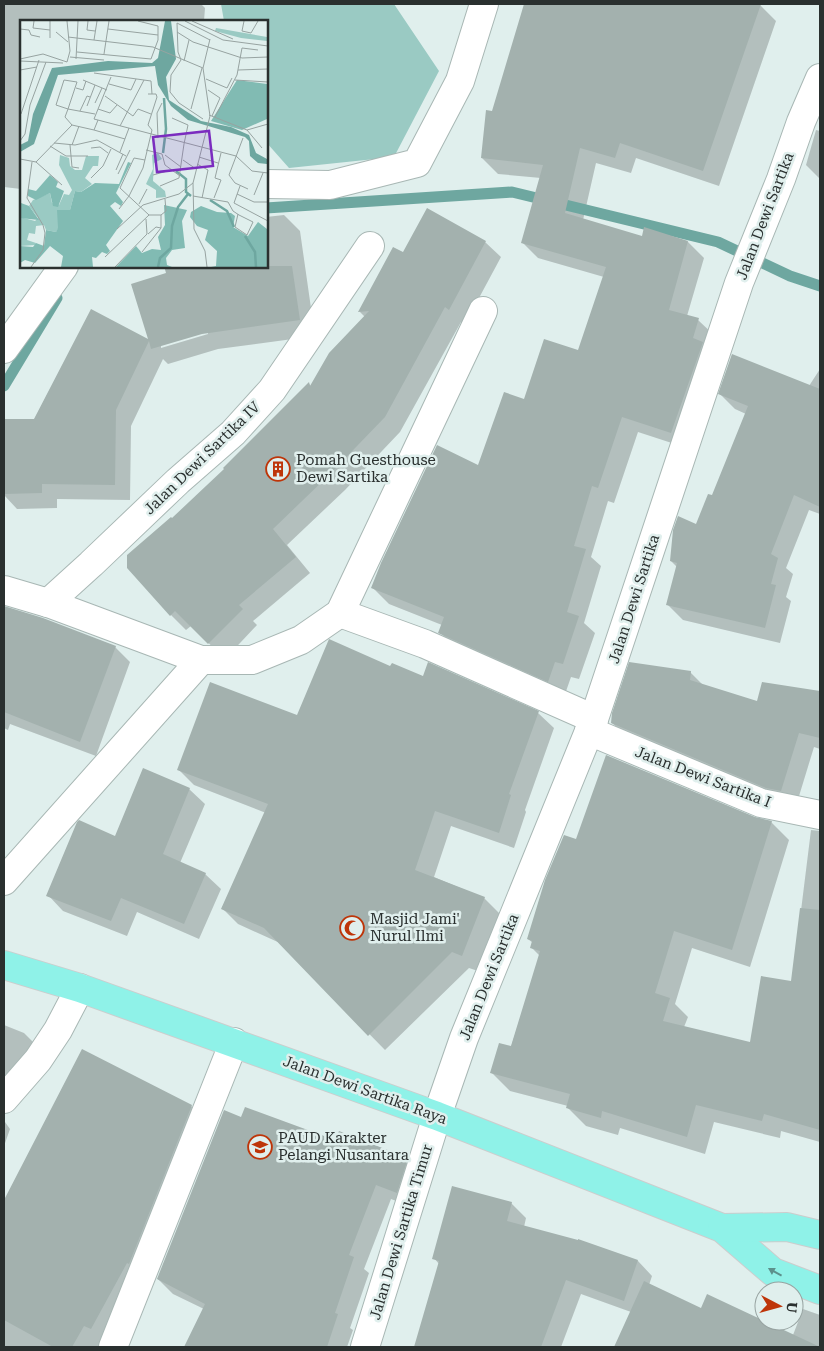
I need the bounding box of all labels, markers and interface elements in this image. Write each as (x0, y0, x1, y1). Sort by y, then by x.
inset map (20, 20, 268, 268)
street label: Jalan Dewi Sartika (732, 150, 798, 282)
street label: Jalan Dewi Sartika IV (140, 397, 264, 518)
place label: Pomah Guesthouse Dewi Sartika (296, 451, 436, 486)
building icon: Pomah Guesthouse Dewi Sartika (265, 456, 291, 482)
street label: Jalan Dewi Sartika (605, 532, 663, 666)
street label: Jalan Dewi Sartika I (633, 743, 773, 811)
place label: Masjid Jami' Nurul Ilmi (370, 910, 460, 945)
street label: Jalan Dewi Sartika (455, 911, 523, 1043)
mosque icon: Masjid Jami' Nurul Ilmi (339, 915, 365, 941)
street label: Jalan Dewi Sartika Raya (281, 1052, 449, 1128)
place label: PAUD Karakter Pelangi Nusantara (278, 1129, 409, 1164)
school or university icon: PAUD Karakter Pelangi Nusantara (247, 1134, 273, 1160)
street label: Jalan Dewi Sartika Timur (366, 1142, 436, 1322)
one-way arrow (768, 1268, 783, 1276)
north arrow (754, 1281, 804, 1331)
text: U (783, 1301, 800, 1314)

